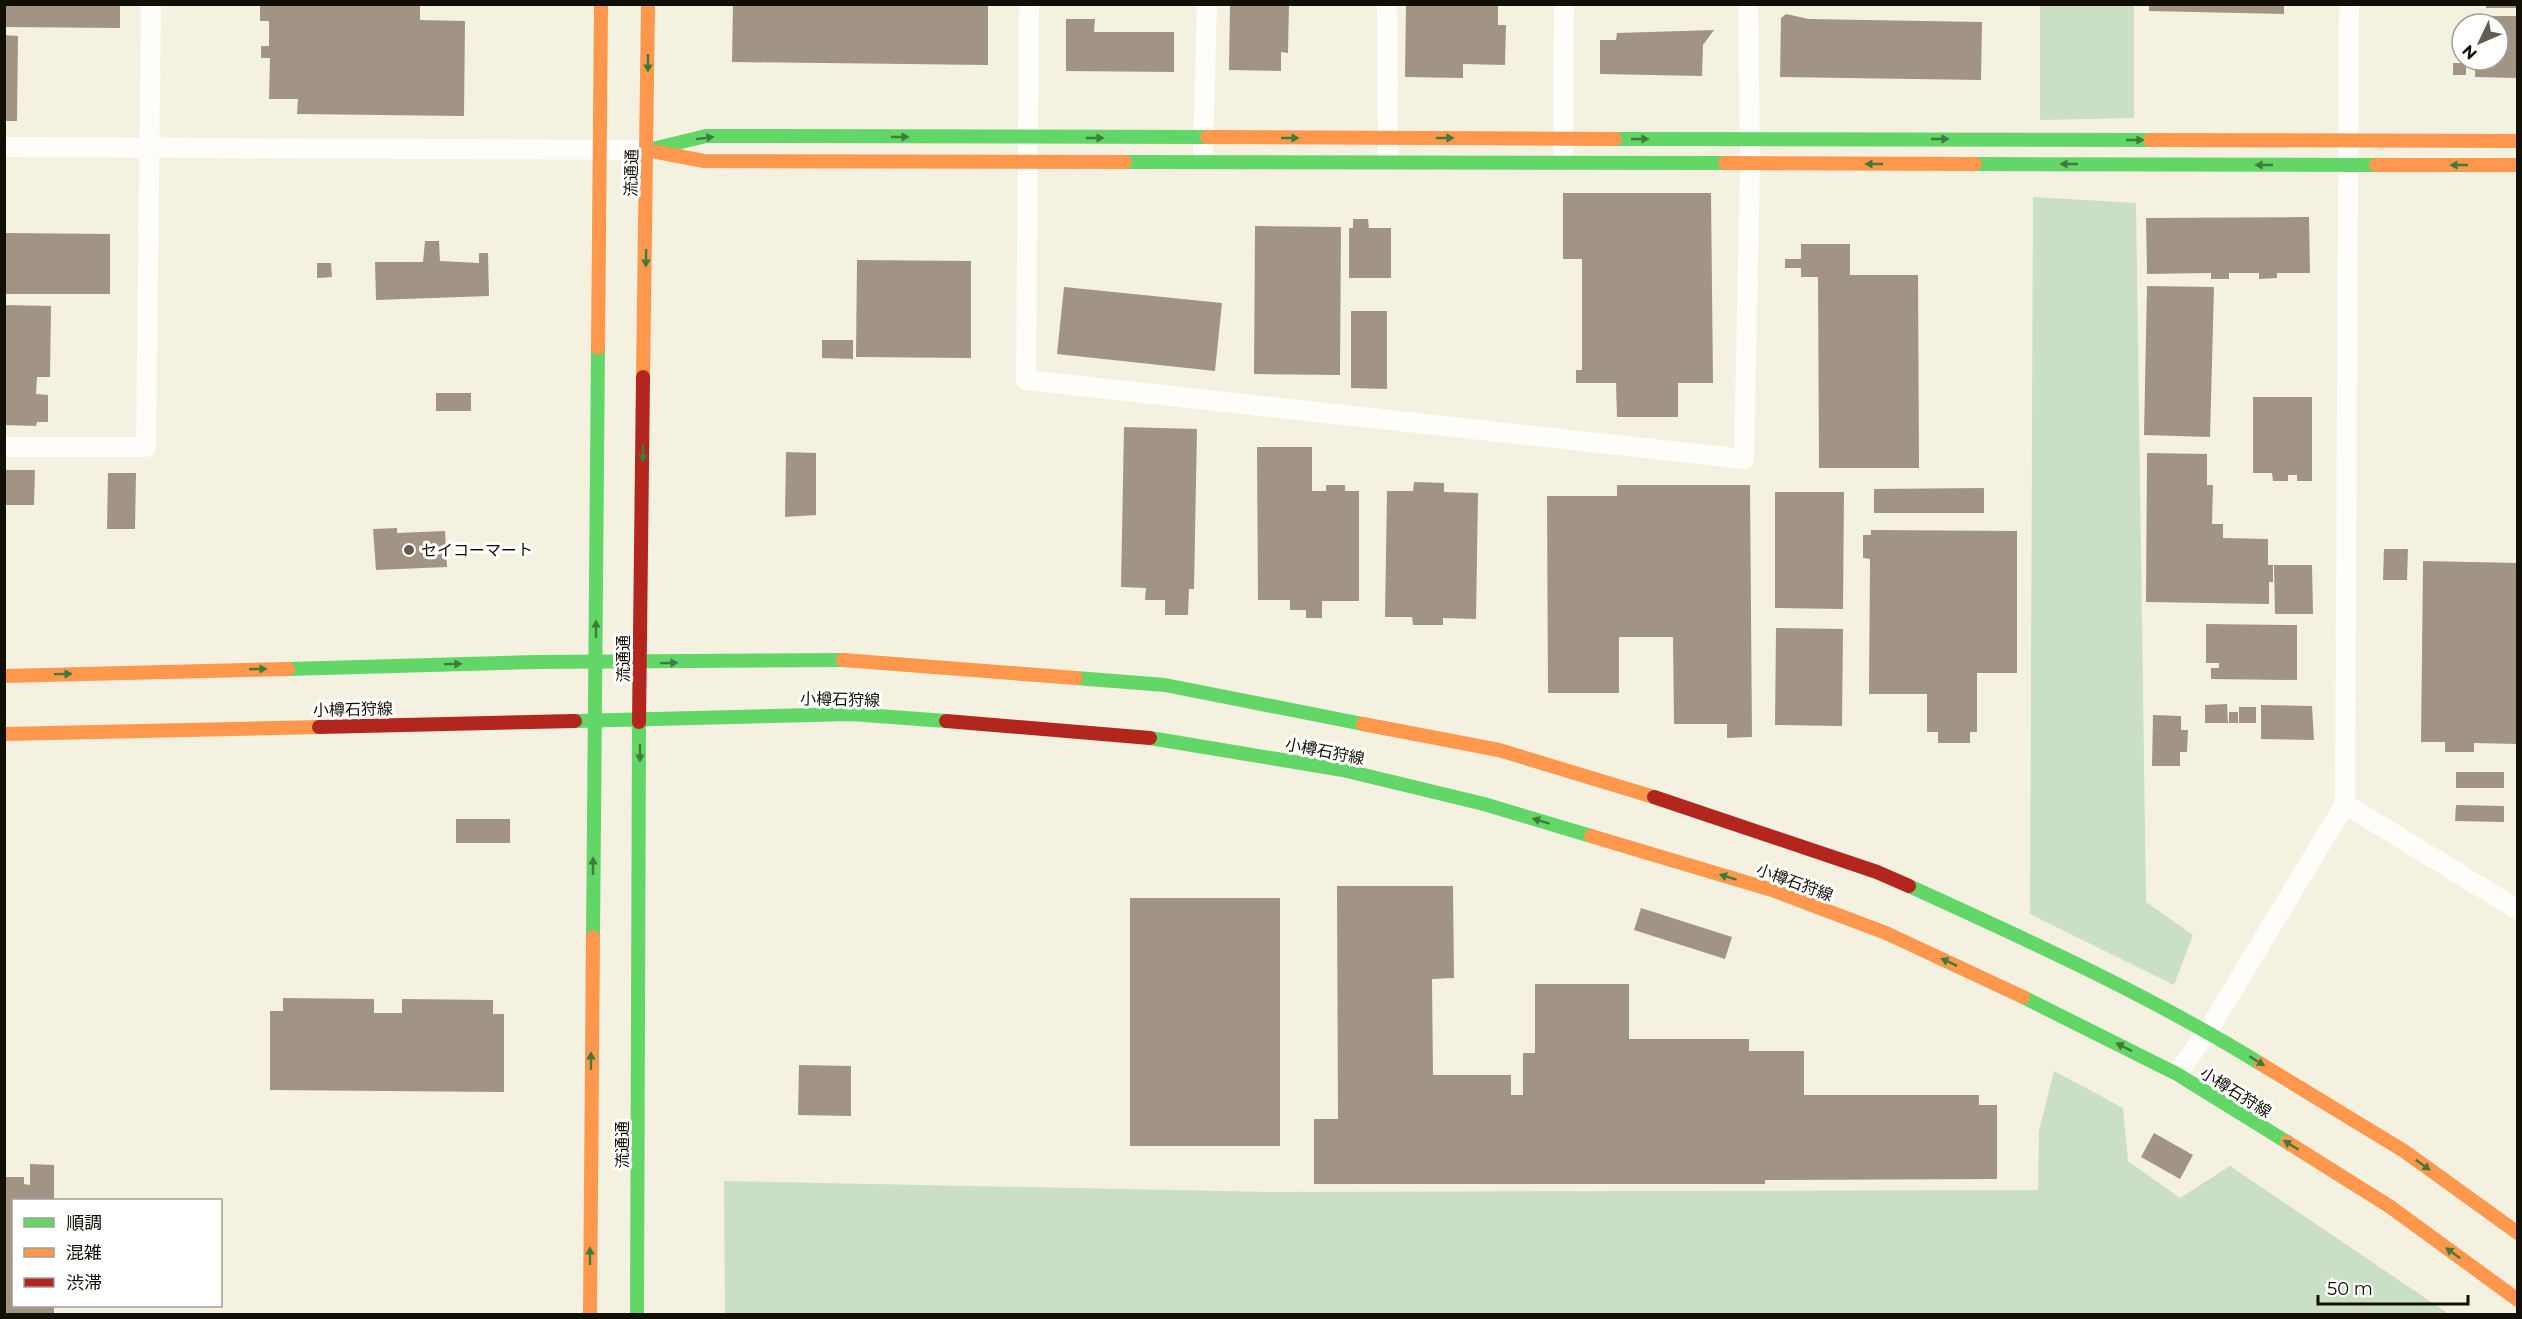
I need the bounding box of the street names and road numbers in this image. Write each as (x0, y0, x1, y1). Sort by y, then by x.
street label: 流通通 (622, 149, 641, 197)
street label: 流通通 (614, 635, 633, 683)
street label: 小樽石狩線 (800, 689, 880, 710)
street label: 小樽石狩線 (313, 699, 393, 720)
street label: 小樽石狩線 (1284, 735, 1366, 768)
street label: 小樽石狩線 (1754, 860, 1836, 905)
street label: 小樽石狩線 (2197, 1063, 2275, 1122)
street label: 流通通 (613, 1121, 632, 1169)

